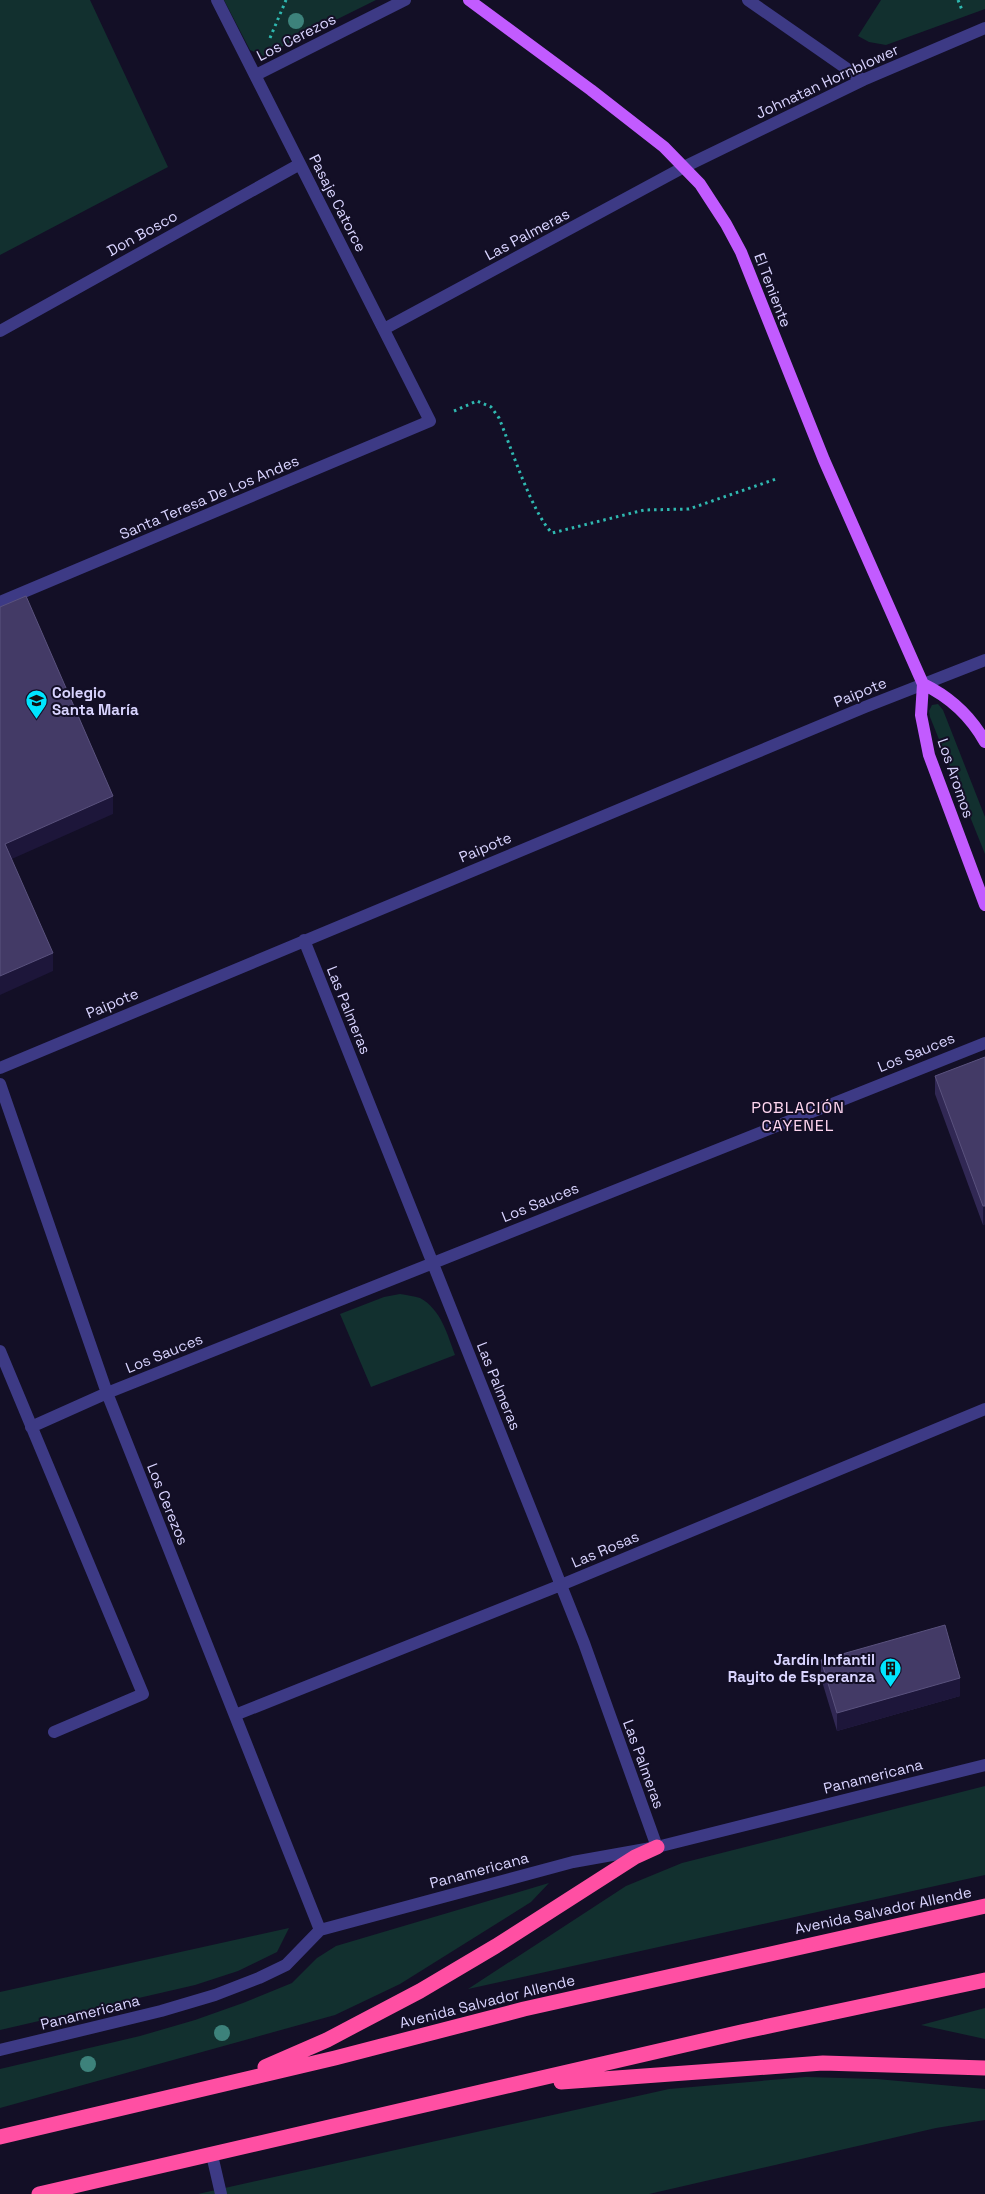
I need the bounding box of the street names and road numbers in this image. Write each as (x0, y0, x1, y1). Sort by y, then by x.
street label: Los Cerezos (253, 9, 339, 65)
street label: Johnatan Hornblower (752, 39, 902, 123)
street label: Pasaje Catorce (305, 151, 371, 255)
street label: Las Palmeras (481, 204, 573, 264)
street label: Don Bosco (103, 206, 181, 260)
street label: El Teniente (750, 250, 796, 330)
street label: Santa Teresa De Los Andes (116, 450, 302, 544)
street label: Paipote (831, 673, 889, 711)
street label: Los Aromos (933, 736, 979, 820)
street label: Paipote (456, 827, 514, 867)
street label: Las Palmeras (323, 963, 375, 1057)
street label: Paipote (83, 983, 141, 1023)
street label: Los Sauces (875, 1028, 958, 1076)
street label: Los Sauces (499, 1178, 582, 1226)
street label: Los Sauces (123, 1329, 206, 1377)
street label: Las Palmeras (473, 1339, 525, 1433)
street label: Los Cerezos (143, 1460, 193, 1548)
street label: Las Rosas (568, 1526, 642, 1572)
street label: Las Palmeras (619, 1717, 669, 1811)
street label: Panamericana (821, 1754, 925, 1798)
street label: Panamericana (427, 1848, 531, 1892)
street label: Avenida Salvador Allende (793, 1882, 973, 1938)
street label: Avenida Salvador Allende (397, 1970, 577, 2032)
street label: Panamericana (38, 1990, 142, 2034)

